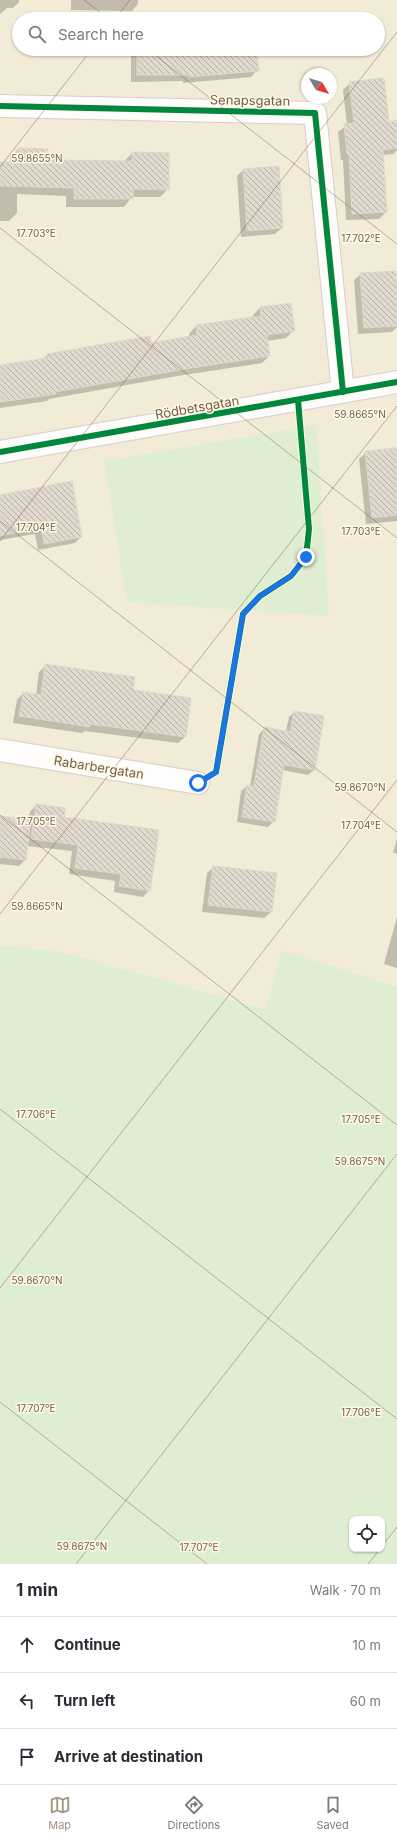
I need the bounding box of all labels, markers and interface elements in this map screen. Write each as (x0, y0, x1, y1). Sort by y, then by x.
search box (12, 12, 385, 56)
icon: search (26, 23, 48, 45)
text: Search here (58, 25, 144, 44)
north arrow (301, 68, 337, 104)
street label: Senapsgatan (210, 91, 290, 109)
text: 59.8655°N (11, 152, 63, 164)
text: 17.703°E (16, 227, 56, 239)
text: 17.702°E (341, 232, 381, 244)
street label: Rödbetsgatan (154, 392, 240, 422)
text: 59.8665°N (334, 408, 386, 420)
text: 17.704°E (16, 521, 56, 533)
text: 17.703°E (341, 525, 381, 537)
route end (297, 548, 315, 566)
street label: Rabarbergatan (53, 752, 145, 782)
route start (189, 774, 207, 792)
text: 59.8670°N (335, 781, 385, 793)
text: 17.705°E (16, 815, 56, 827)
text: 17.704°E (341, 819, 381, 831)
text: 59.8665°N (11, 900, 63, 912)
text: 17.706°E (16, 1108, 56, 1120)
text: 17.705°E (341, 1113, 381, 1125)
text: 59.8675°N (335, 1155, 385, 1167)
text: 59.8670°N (12, 1274, 62, 1286)
text: 17.707°E (16, 1402, 56, 1414)
text: 17.706°E (341, 1406, 381, 1418)
map controls (349, 1516, 385, 1552)
button: locate (349, 1516, 385, 1552)
text: 59.8675°N (57, 1540, 107, 1552)
text: 17.707°E (179, 1541, 219, 1553)
text: 1 min (16, 1580, 58, 1600)
text: Walk · 70 m (310, 1582, 381, 1598)
icon: ahead (16, 1634, 38, 1656)
text: Continue (54, 1635, 121, 1654)
text: 10 m (352, 1637, 381, 1653)
icon: left (16, 1690, 38, 1712)
text: Turn left (54, 1691, 115, 1710)
text: 60 m (350, 1693, 381, 1709)
icon: arrive (16, 1746, 38, 1768)
text: Arrive at destination (54, 1747, 203, 1766)
tab: Map (48, 1794, 71, 1832)
tab: Directions (168, 1794, 220, 1832)
tab: Saved (317, 1794, 349, 1832)

